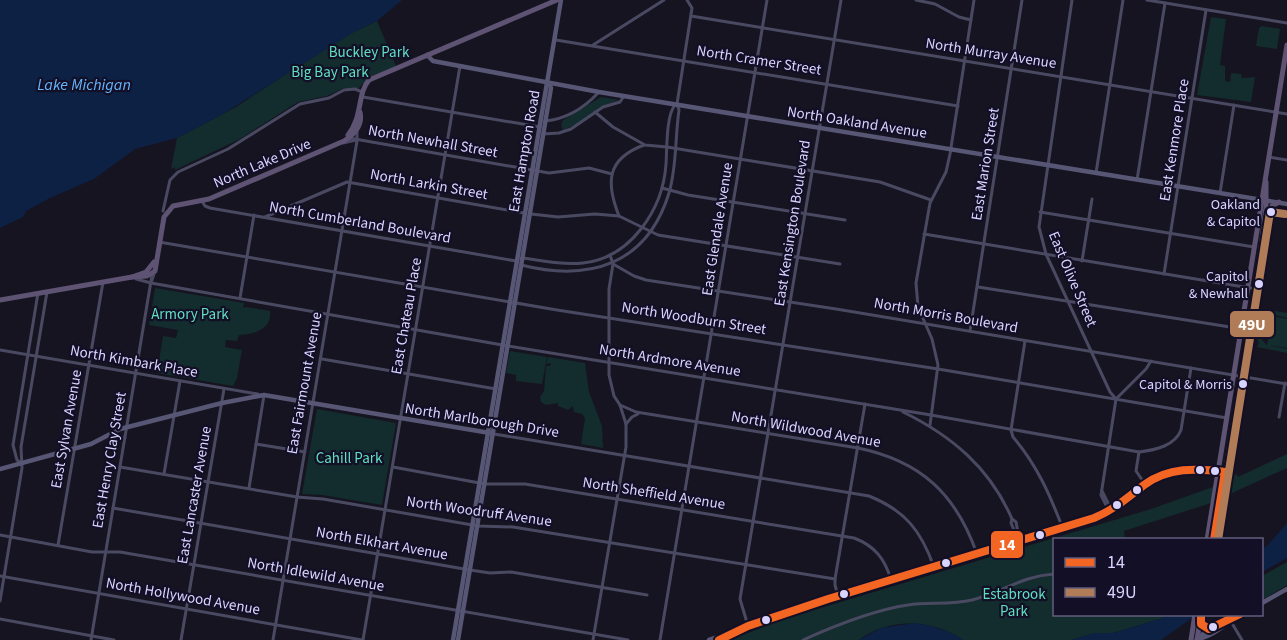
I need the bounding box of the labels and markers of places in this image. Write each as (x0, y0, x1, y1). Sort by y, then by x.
place label: Oakland & Capitol (1207, 195, 1260, 232)
marker: Oakland & Capitol (1265, 206, 1277, 218)
place label: Capitol & Newhall (1189, 267, 1248, 304)
marker: Capitol & Newhall (1253, 278, 1265, 290)
place label: Capitol & Morris (1139, 375, 1232, 395)
marker: Capitol & Morris (1237, 378, 1249, 390)
unlabelled marker (1194, 464, 1206, 476)
unlabelled marker (1209, 465, 1221, 477)
unlabelled marker (1131, 484, 1143, 496)
unlabelled marker (1111, 499, 1123, 511)
unlabelled marker (1034, 529, 1046, 541)
unlabelled marker (940, 557, 952, 569)
unlabelled marker (838, 588, 850, 600)
unlabelled marker (760, 614, 772, 626)
unlabelled marker (1207, 621, 1219, 633)

